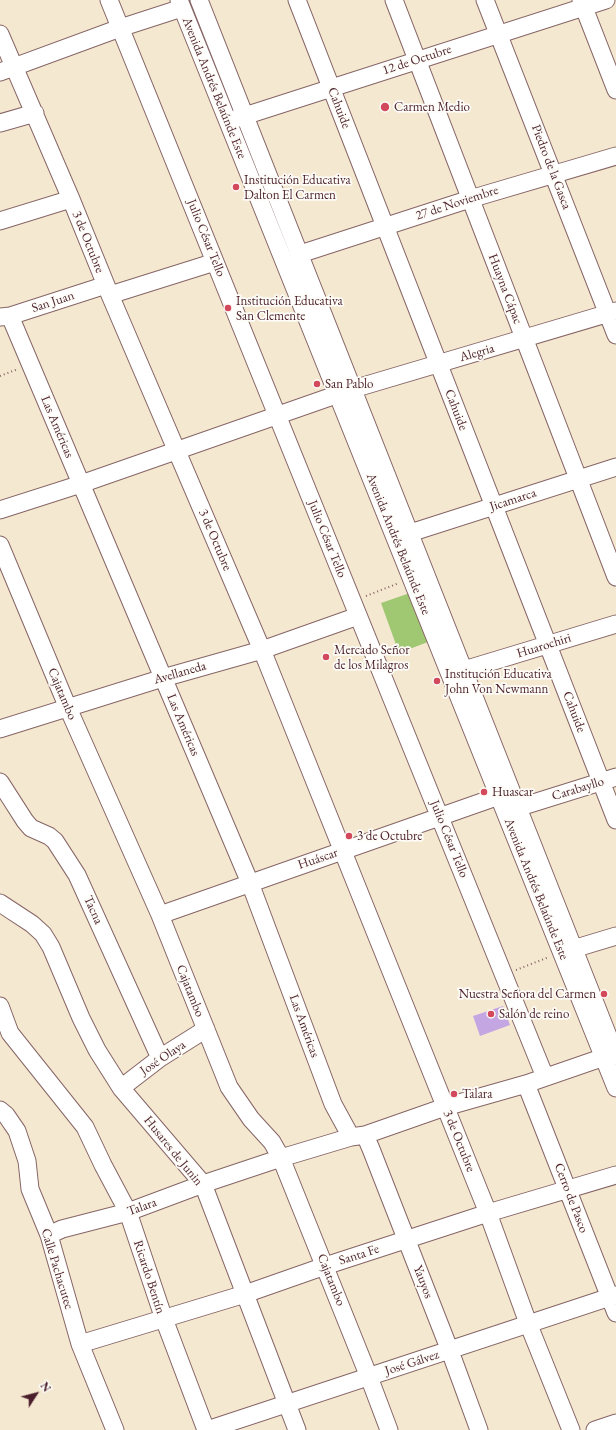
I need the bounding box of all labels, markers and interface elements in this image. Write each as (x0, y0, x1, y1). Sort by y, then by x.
street label: Avenida Andrés Belaúnde Este (178, 15, 250, 161)
street label: 12 de Octubre (381, 42, 453, 78)
street label: Cahuide (324, 85, 354, 131)
place label: Carmen Medio (394, 99, 470, 115)
marker: Carmen Medio (379, 101, 391, 113)
street label: Piedro de la Gasca (528, 122, 574, 212)
place label: Institución Educativa Dalton El Carmen (244, 172, 351, 203)
marker: Institución Educativa Dalton El Carmen (231, 182, 241, 192)
street label: 27 de Noviembre (414, 182, 500, 224)
street label: Julio César Tello (183, 197, 229, 279)
street label: 3 de Octubre (69, 209, 107, 275)
street label: Huayna Cápac (484, 252, 526, 326)
street label: San Juan (30, 288, 76, 316)
place label: Institución Educativa San Clemente (236, 293, 343, 324)
marker: Institución Educativa San Clemente (223, 303, 233, 313)
street label: Alegria (458, 341, 496, 365)
place label: San Pablo (325, 376, 373, 392)
marker: San Pablo (312, 379, 322, 389)
street label: Cahuide (441, 387, 471, 433)
street label: Las Américas (37, 394, 77, 460)
street label: Avenida Andrés Belaúnde Este (362, 471, 434, 617)
street label: Jicamarca (488, 485, 538, 515)
street label: Julio César Tello (304, 498, 350, 580)
street label: 3 de Octubre (195, 507, 235, 573)
street label: Huarochiri (515, 630, 573, 662)
place label: Mercado Señor de los Milagros (334, 642, 410, 673)
marker: Mercado Señor de los Milagros (321, 652, 331, 662)
street label: Avellaneda (152, 658, 208, 688)
street label: Cajatambo (44, 666, 80, 722)
place label: Institución Educativa John Von Newmann (445, 666, 552, 697)
marker: Institución Educativa John Von Newmann (432, 676, 442, 686)
street label: Cahuide (559, 689, 589, 735)
street label: Las Américas (163, 692, 203, 758)
street label: Carabayllo (550, 774, 606, 804)
place label: Huascar (492, 784, 533, 800)
marker: Huascar (479, 787, 489, 797)
street label: Julio César Tello (426, 798, 472, 880)
street label: Avenida Andrés Belaúnde Este (500, 816, 572, 962)
place label: 3 de Octubre (357, 828, 422, 844)
marker: 3 de Octubre (344, 831, 354, 841)
street label: Huáscar (296, 845, 340, 873)
street label: Tacna (80, 893, 106, 927)
street label: Cajatambo (172, 963, 208, 1019)
place label: Nuestra Señora del Carmen (459, 986, 596, 1002)
marker: Nuestra Señora del Carmen (599, 989, 609, 999)
street label: Las Américas (285, 992, 323, 1060)
place label: Salón de reino (499, 1006, 569, 1022)
marker: Salón de reino (486, 1009, 496, 1019)
street label: José Olaya (137, 1037, 189, 1079)
place label: Talara (462, 1086, 492, 1102)
marker: Talara (449, 1089, 459, 1099)
street label: 3 de Octubre (440, 1108, 478, 1174)
street label: Husares de Junin (140, 1113, 206, 1189)
street label: Cerro de Pasco (551, 1161, 591, 1235)
street label: Talara (125, 1194, 159, 1220)
street label: Calle Pachacutec (37, 1227, 77, 1311)
street label: Ricardo Bentín (130, 1238, 168, 1316)
street label: Santa Fe (337, 1241, 381, 1269)
street label: Cajatambo (313, 1252, 349, 1308)
street label: Yauyos (410, 1263, 436, 1301)
street label: José Gálvez (383, 1347, 441, 1379)
north arrow (16, 1374, 56, 1414)
text: N (37, 1379, 54, 1395)

